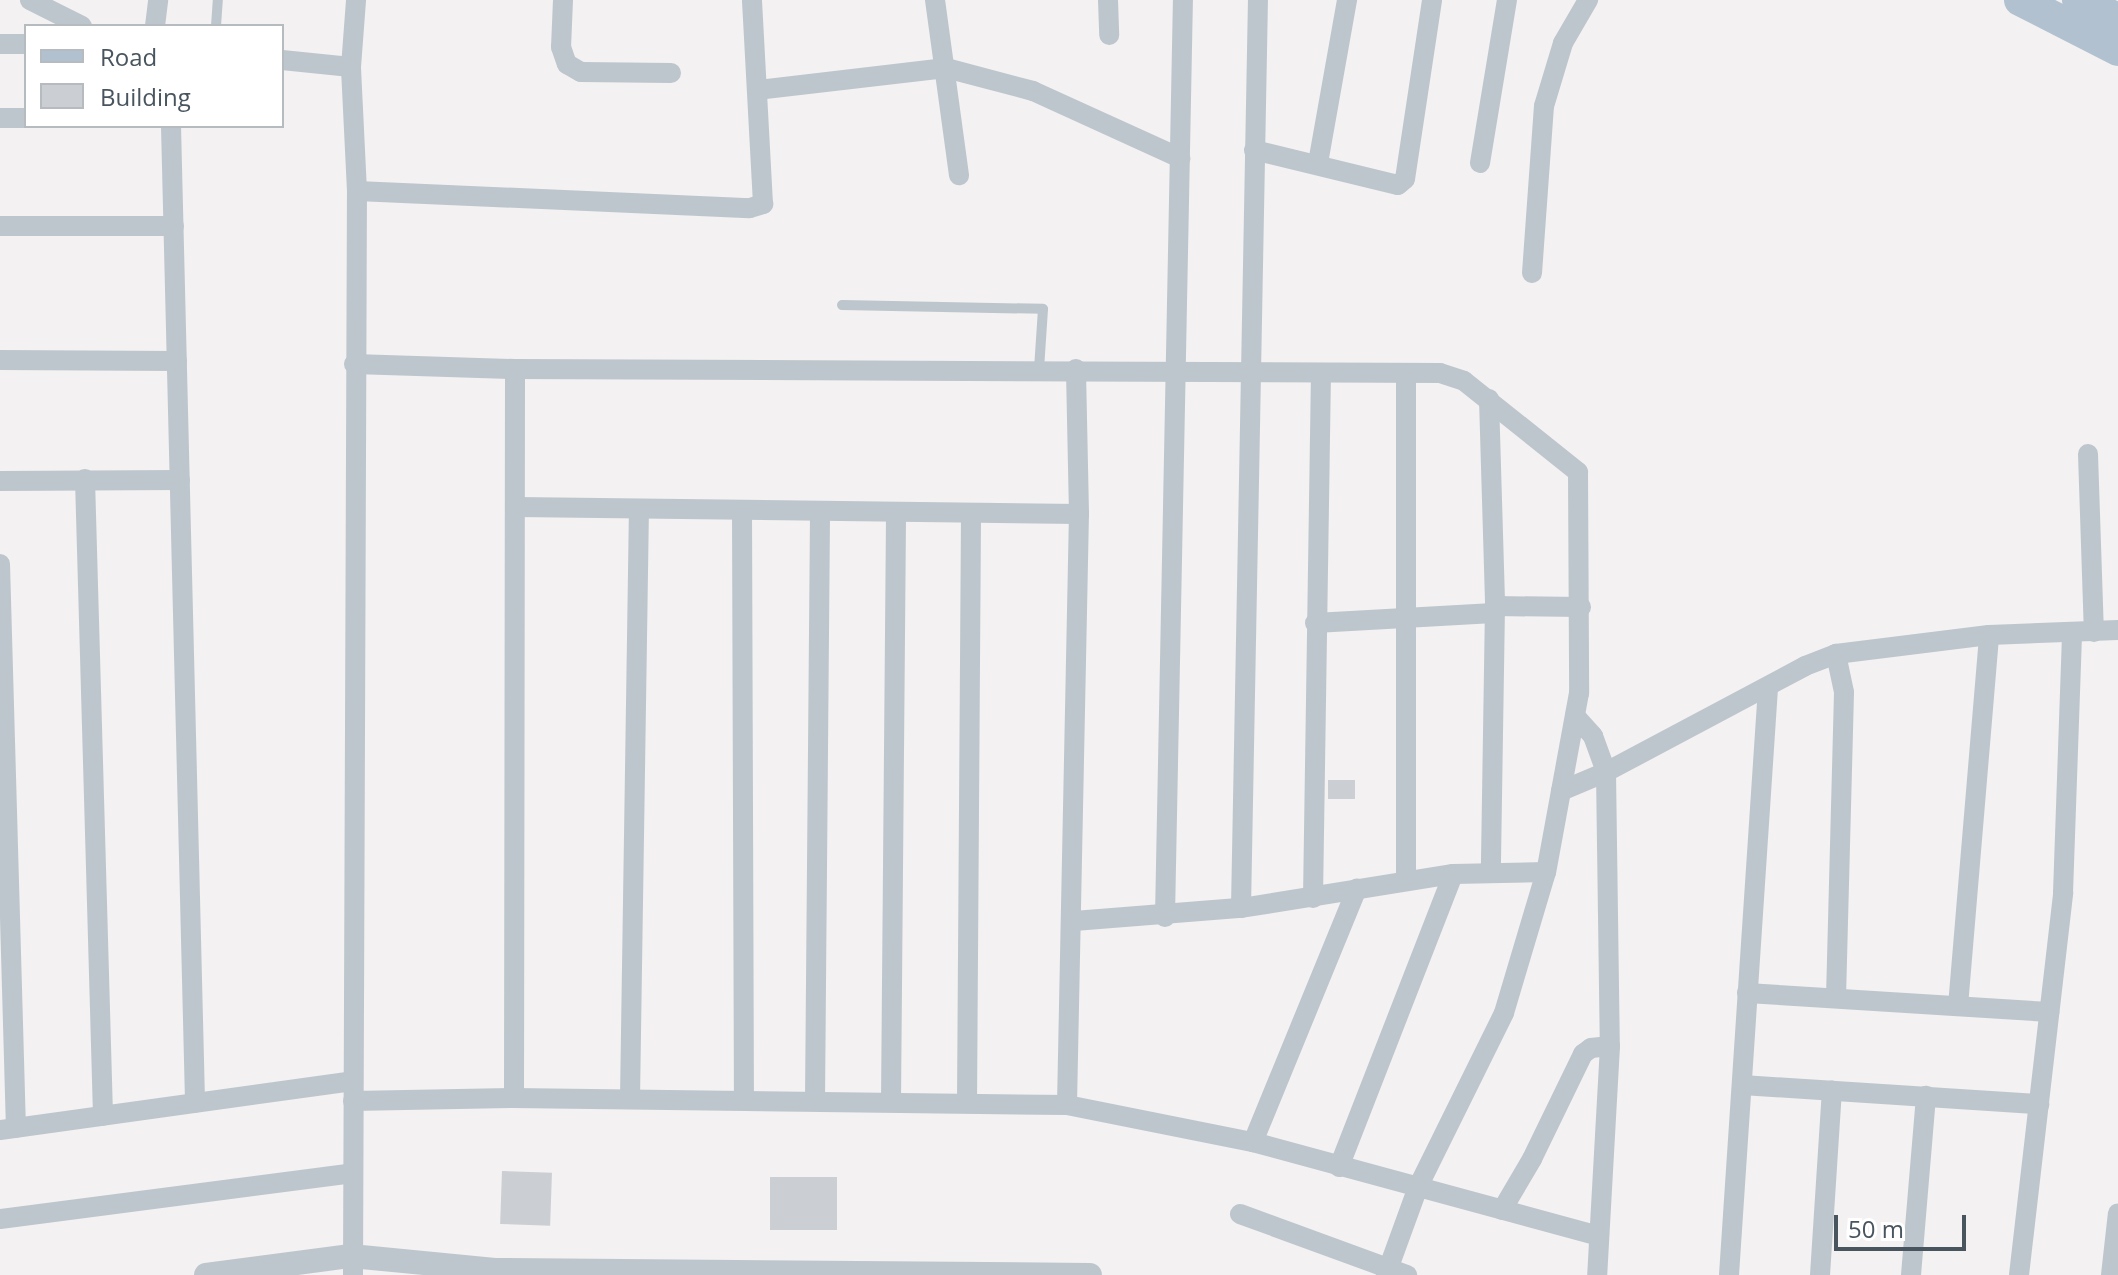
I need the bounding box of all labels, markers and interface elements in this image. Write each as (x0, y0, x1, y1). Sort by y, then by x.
legend (24, 24, 284, 128)
text: Road (100, 40, 157, 73)
text: Building (100, 80, 191, 113)
scale bar (1838, 1199, 1970, 1249)
text: 50 m (1848, 1212, 1904, 1245)

